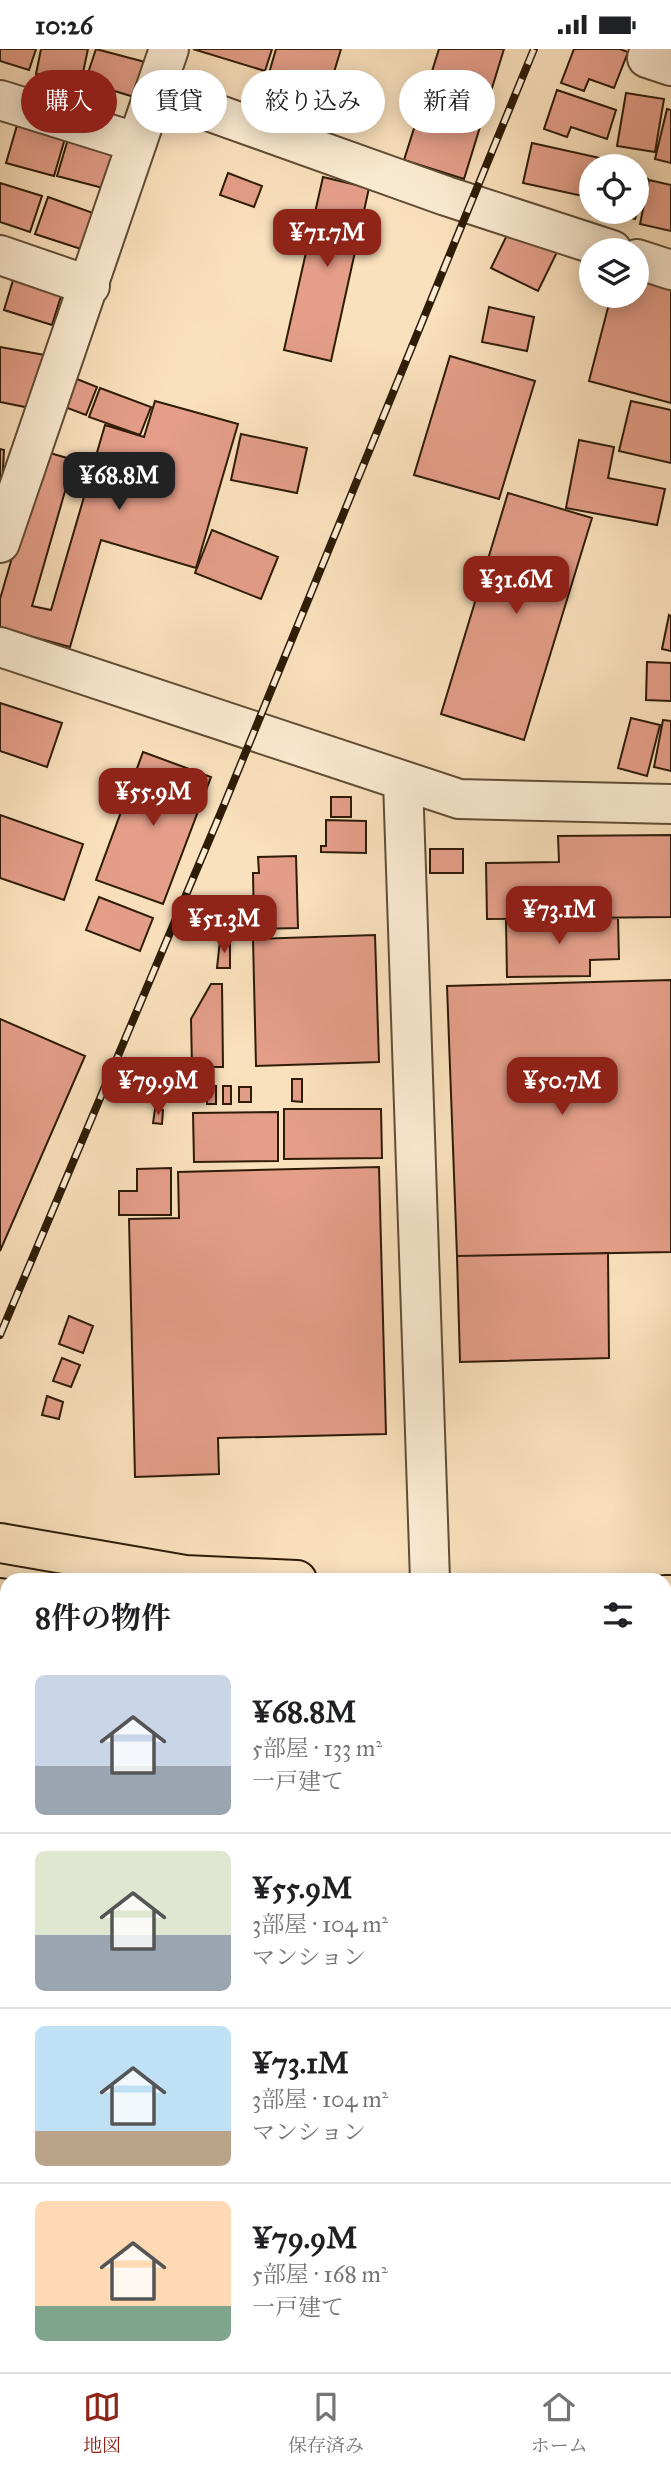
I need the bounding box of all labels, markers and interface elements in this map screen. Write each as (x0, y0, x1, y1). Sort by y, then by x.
text: 10:26 (35, 9, 93, 41)
chip: 購入 (21, 70, 117, 133)
chip: 賃貸 (131, 70, 227, 133)
chip: 絞り込み (241, 70, 385, 133)
chip: 新着 (399, 70, 495, 133)
map controls (579, 154, 649, 308)
button: locate (579, 154, 649, 224)
pin: ¥71.7M (270, 209, 384, 269)
text: ¥71.7M (289, 218, 365, 246)
button: layers (579, 238, 649, 308)
pin: ¥68.8M (62, 453, 176, 512)
text: ¥68.8M (79, 461, 159, 489)
pin: ¥31.6M (459, 557, 573, 616)
text: ¥31.6M (479, 565, 553, 593)
pin: ¥55.9M (96, 769, 210, 828)
text: ¥55.9M (115, 777, 191, 805)
pin: ¥73.1M (502, 887, 616, 946)
pin: ¥51.3M (167, 895, 281, 955)
text: ¥73.1M (522, 895, 596, 923)
text: ¥51.3M (188, 904, 260, 932)
pin: ¥79.9M (101, 1058, 215, 1117)
pin: ¥50.7M (505, 1058, 619, 1117)
text: ¥79.9M (118, 1066, 198, 1094)
text: ¥50.7M (523, 1066, 601, 1094)
icon: filters (599, 1596, 637, 1634)
text: 8件の物件 (35, 1600, 171, 1636)
text: ¥68.8M (252, 1694, 356, 1730)
icon: home (91, 1703, 175, 1787)
text: 5部屋 · 133 m² (252, 1734, 382, 1762)
text: 一戸建て (252, 1767, 344, 1795)
text: ¥55.9M (252, 1870, 352, 1906)
icon: home (91, 1879, 175, 1963)
text: 3部屋 · 104 m² (252, 1910, 388, 1938)
text: マンション (252, 1943, 366, 1971)
text: ¥73.1M (252, 2045, 349, 2081)
icon: home (91, 2054, 175, 2138)
text: 3部屋 · 104 m² (252, 2085, 388, 2113)
text: マンション (252, 2118, 366, 2146)
text: ¥79.9M (252, 2220, 357, 2256)
icon: home (91, 2229, 175, 2313)
text: 5部屋 · 168 m² (252, 2260, 388, 2288)
text: 一戸建て (252, 2293, 344, 2321)
tab: 地図 (83, 2388, 121, 2457)
tab: 保存済み (288, 2388, 364, 2457)
tab: ホーム (531, 2388, 588, 2457)

